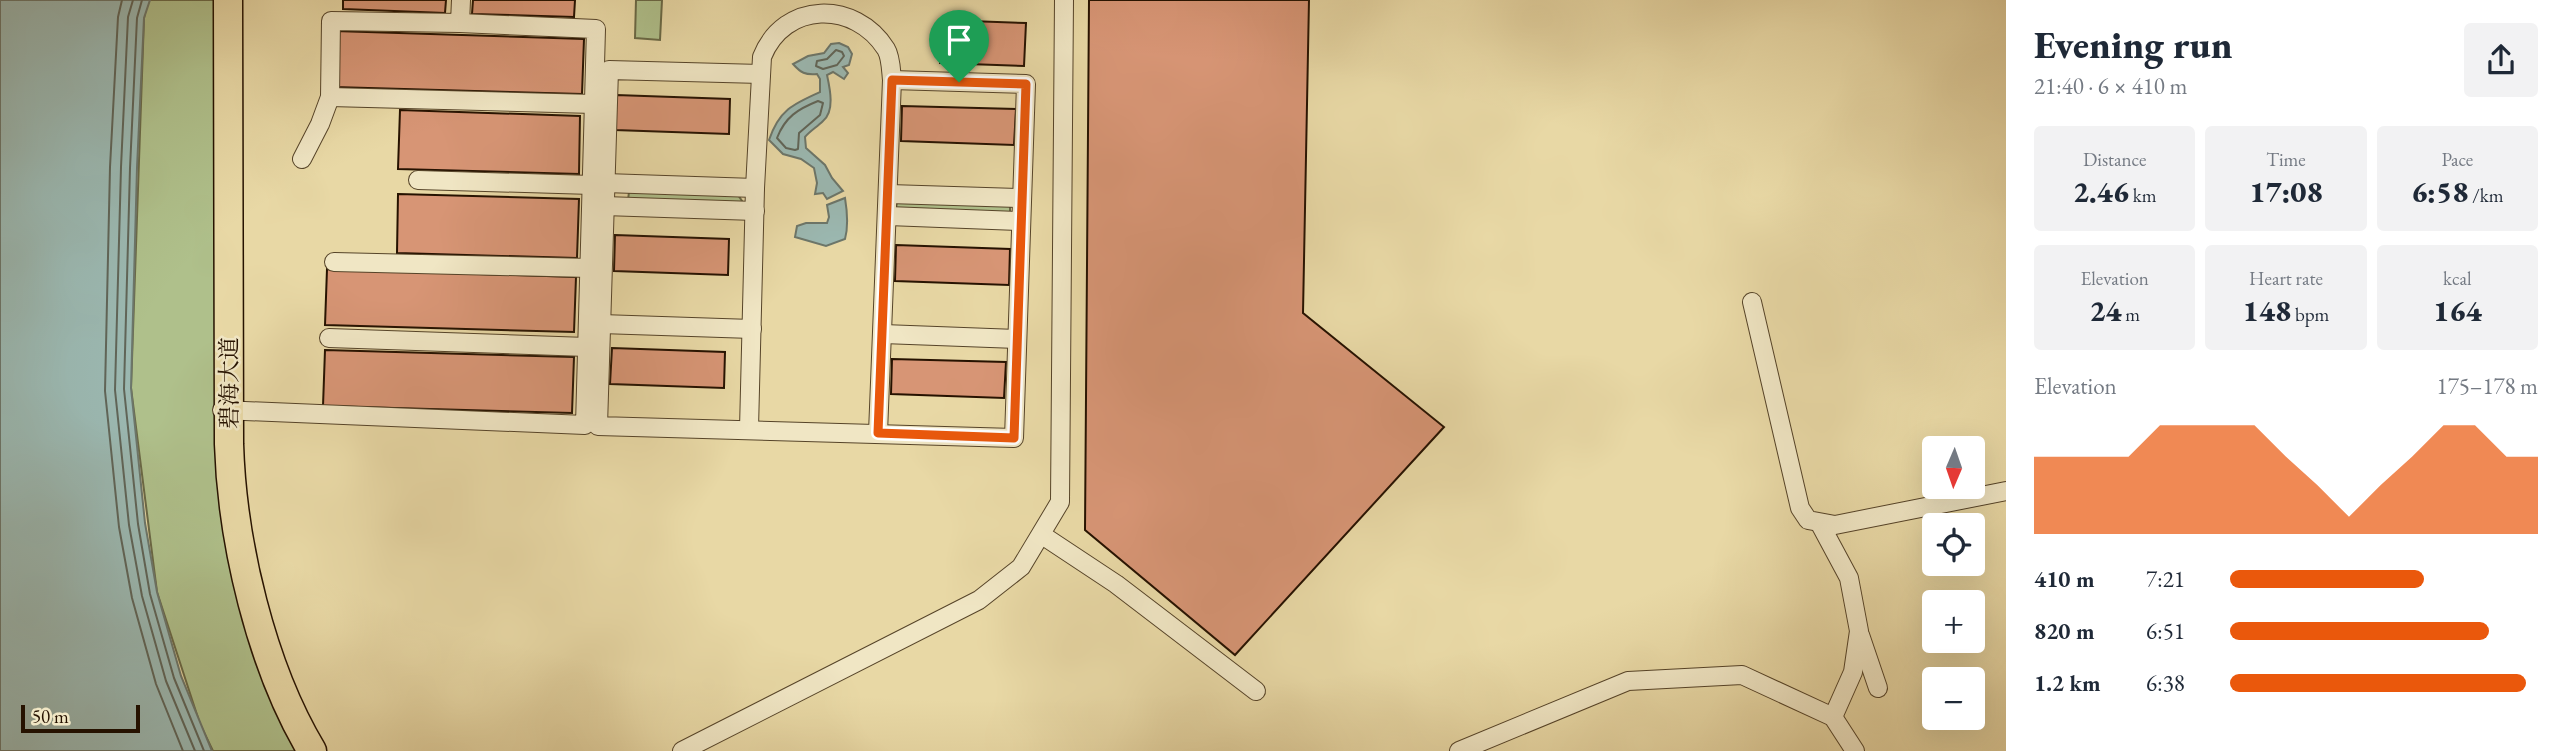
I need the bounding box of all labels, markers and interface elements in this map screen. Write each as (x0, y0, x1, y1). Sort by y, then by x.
pin (929, 10, 989, 82)
text: Evening run (2034, 20, 2232, 69)
icon: arrive (940, 21, 978, 59)
button: share (2464, 23, 2538, 97)
text: 21:40 · 6 × 410 m (2034, 71, 2187, 101)
text: Distance (2083, 147, 2146, 172)
text: Time (2266, 147, 2306, 172)
text: Pace (2441, 147, 2473, 172)
text: 2.46 (2073, 172, 2129, 211)
text: 17:08 (2249, 172, 2323, 211)
text: 6:58 (2411, 172, 2468, 211)
text: km (2129, 183, 2156, 208)
text: /km (2468, 183, 2504, 208)
text: Elevation (2080, 266, 2149, 291)
text: Heart rate (2249, 266, 2323, 291)
text: kcal (2443, 266, 2472, 291)
text: 24 (2089, 291, 2122, 330)
text: 148 (2243, 291, 2291, 330)
text: 164 (2433, 291, 2482, 330)
text: m (2122, 302, 2140, 327)
text: bpm (2291, 302, 2329, 327)
street label: 碧海大道 (214, 337, 244, 429)
text: Elevation (2034, 371, 2117, 401)
text: 175–178 m (2437, 371, 2538, 401)
north arrow (1922, 436, 1984, 499)
map controls (1922, 436, 1985, 730)
button: locate (1922, 513, 1985, 576)
text: 410 m (2034, 564, 2095, 594)
text: 7:21 (2146, 564, 2185, 594)
button: + (1922, 590, 1985, 653)
text: 820 m (2034, 616, 2095, 646)
text: 6:51 (2146, 616, 2185, 646)
button: − (1922, 667, 1985, 730)
text: 1.2 km (2034, 668, 2101, 698)
text: 6:38 (2146, 668, 2185, 698)
scale bar (21, 702, 140, 734)
text: 50 m (32, 704, 69, 729)

